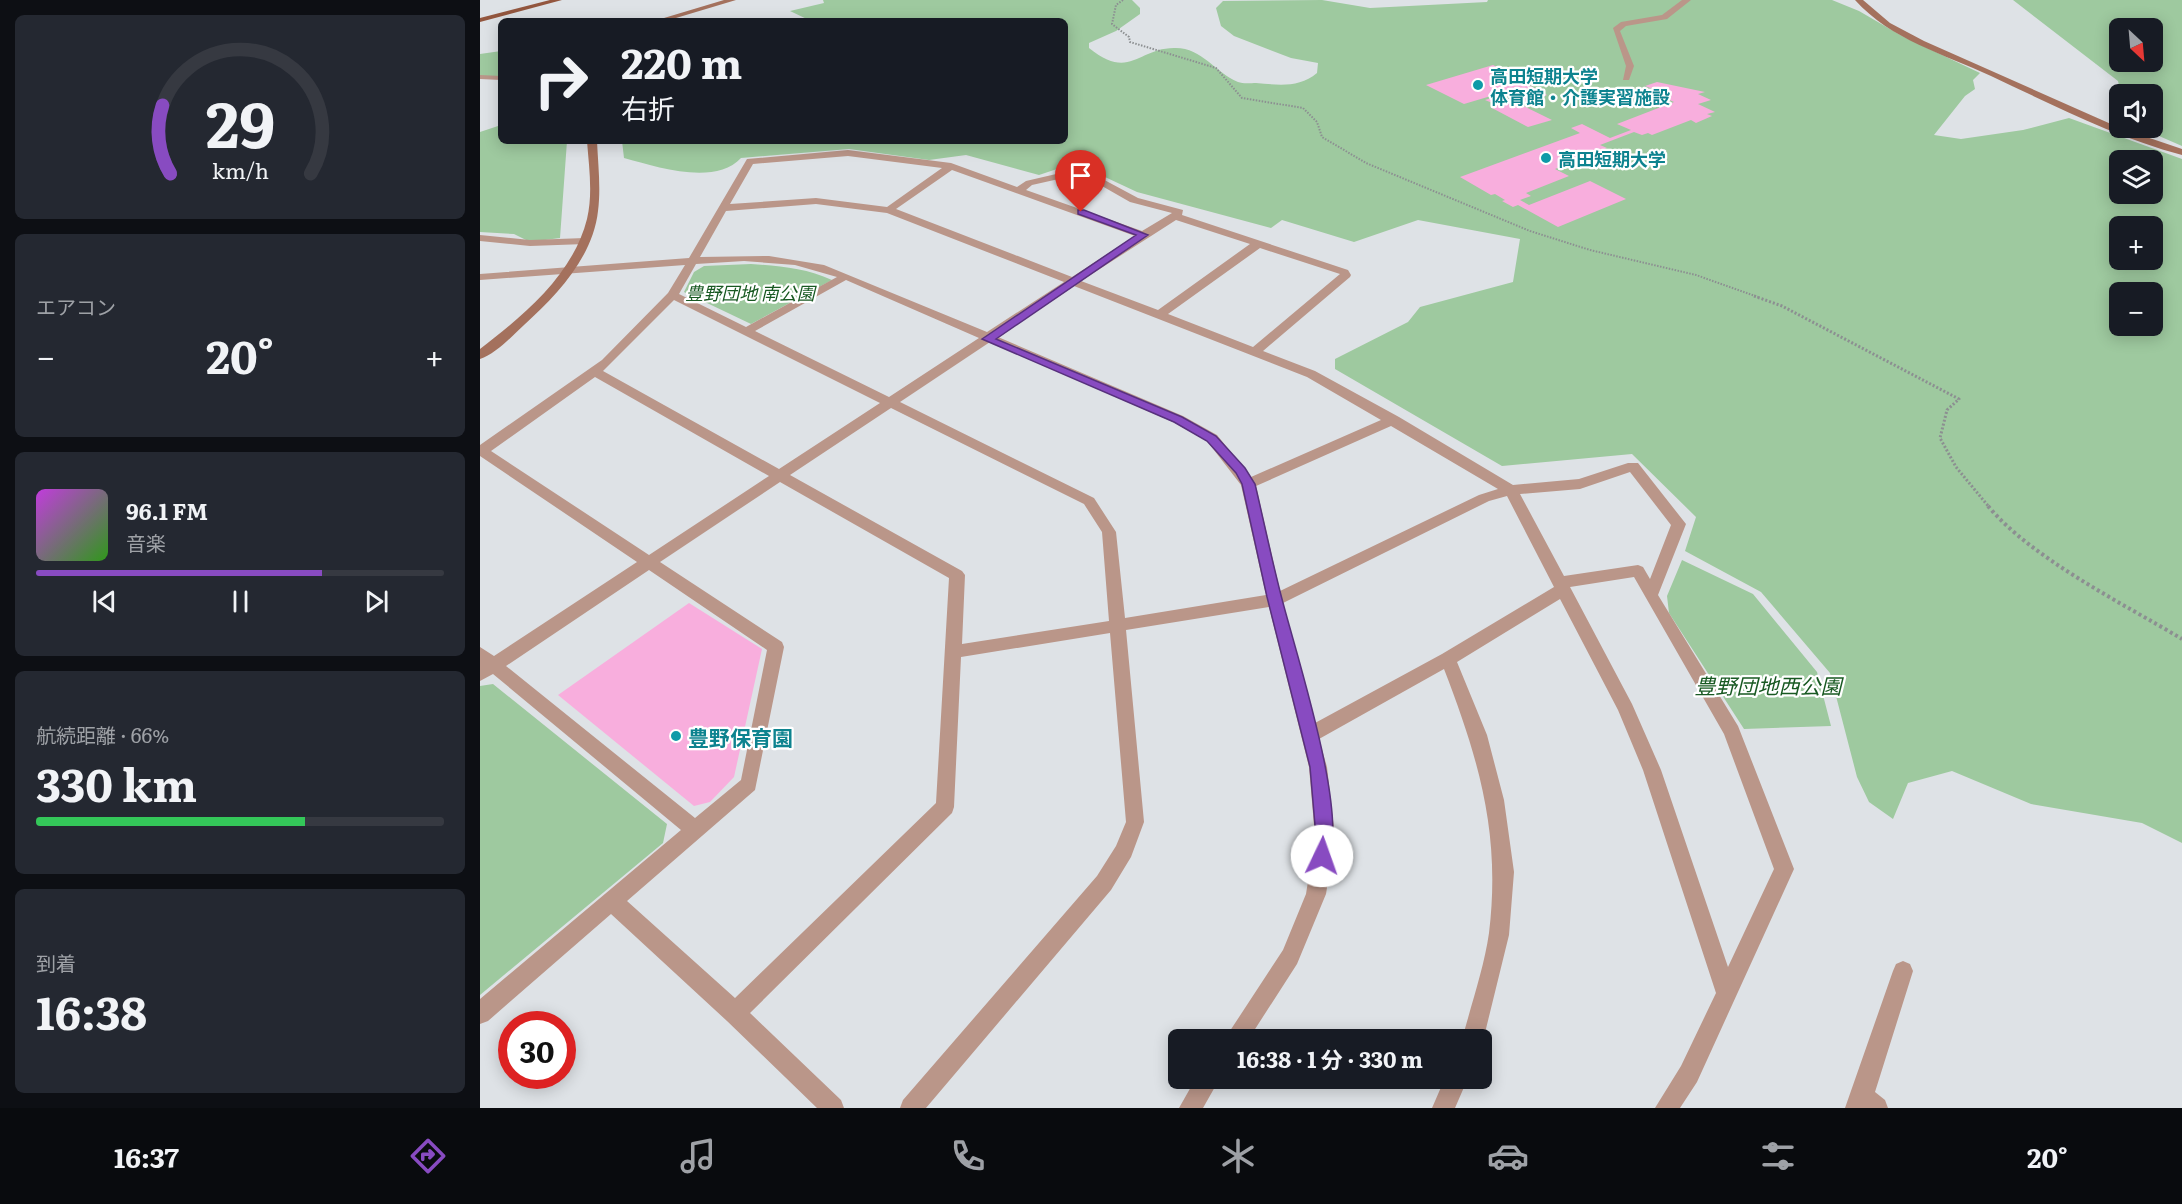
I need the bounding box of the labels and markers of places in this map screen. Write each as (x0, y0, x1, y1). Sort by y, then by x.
place label: 高田短期大学 体育館・介護実習施設 (1490, 62, 1670, 110)
marker: 高田短期大学 体育館・介護実習施設 (1471, 78, 1485, 92)
place label: 高田短期大学 (1558, 145, 1666, 172)
pin (1055, 150, 1106, 212)
marker: 高田短期大学 (1539, 151, 1553, 165)
place label: 豊野保育園 (688, 721, 793, 752)
marker: 豊野保育園 (669, 729, 683, 743)

